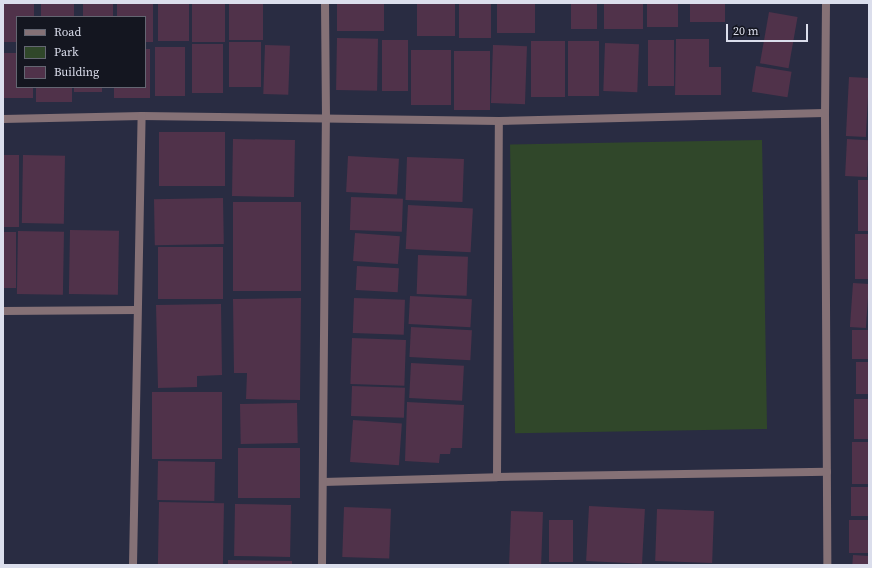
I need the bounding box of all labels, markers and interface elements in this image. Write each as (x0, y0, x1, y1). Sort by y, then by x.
legend (16, 16, 146, 88)
scale bar (728, 16, 810, 42)
text: 20 m (733, 23, 759, 39)
text: Road (54, 24, 81, 40)
text: Park (54, 44, 79, 60)
text: Building (54, 64, 99, 80)

